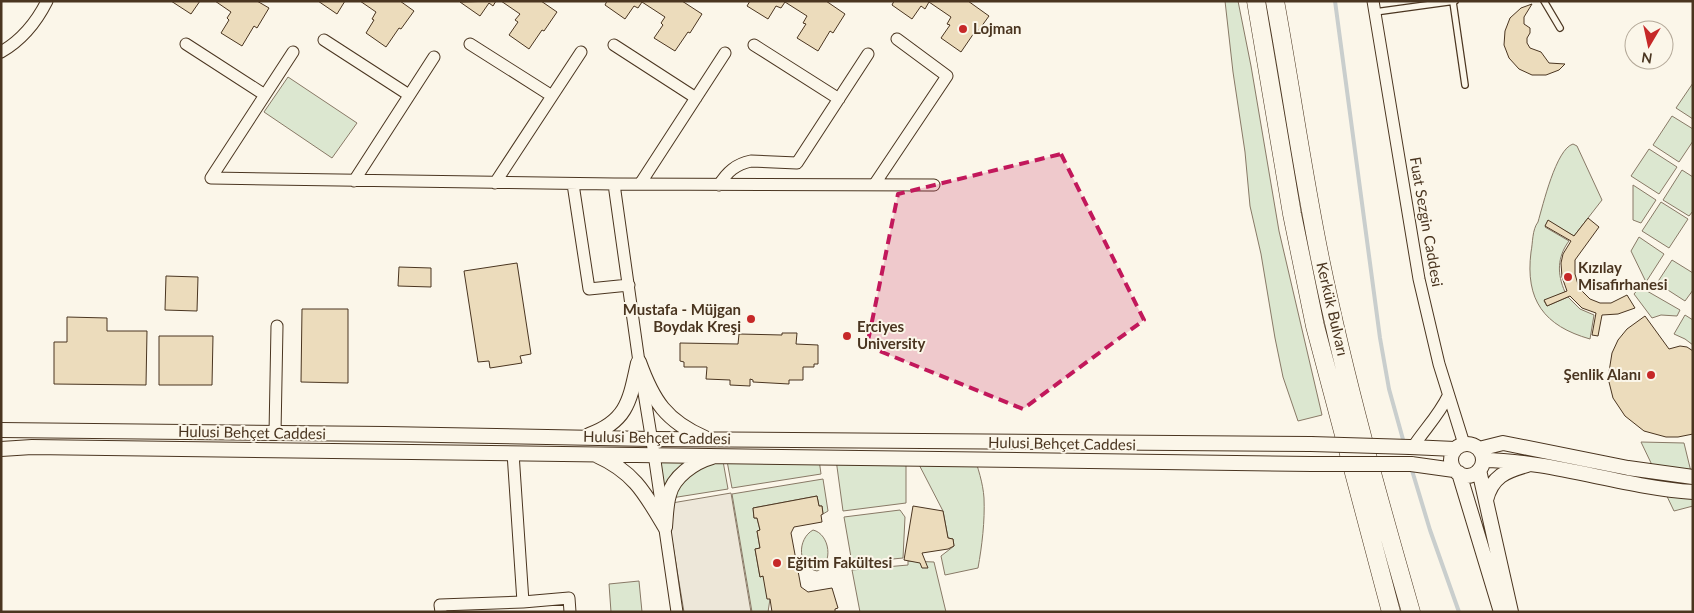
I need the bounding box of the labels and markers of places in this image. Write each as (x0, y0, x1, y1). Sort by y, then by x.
place label: Lojman (973, 19, 1021, 37)
marker: Lojman (957, 23, 969, 35)
place label: Kızılay Misafirhanesi (1578, 258, 1668, 293)
marker: Kızılay Misafirhanesi (1562, 271, 1574, 283)
place label: Mustafa - Müjgan Boydak Kreşi (623, 300, 741, 335)
marker: Mustafa - Müjgan Boydak Kreşi (745, 313, 757, 325)
place label: Erciyes University (857, 317, 925, 352)
marker: Erciyes University (841, 330, 853, 342)
place label: Şenlik Alanı (1564, 365, 1641, 383)
marker: Şenlik Alanı (1645, 369, 1657, 381)
place label: Eğitim Fakültesi (787, 553, 892, 571)
marker: Eğitim Fakültesi (771, 557, 783, 569)

